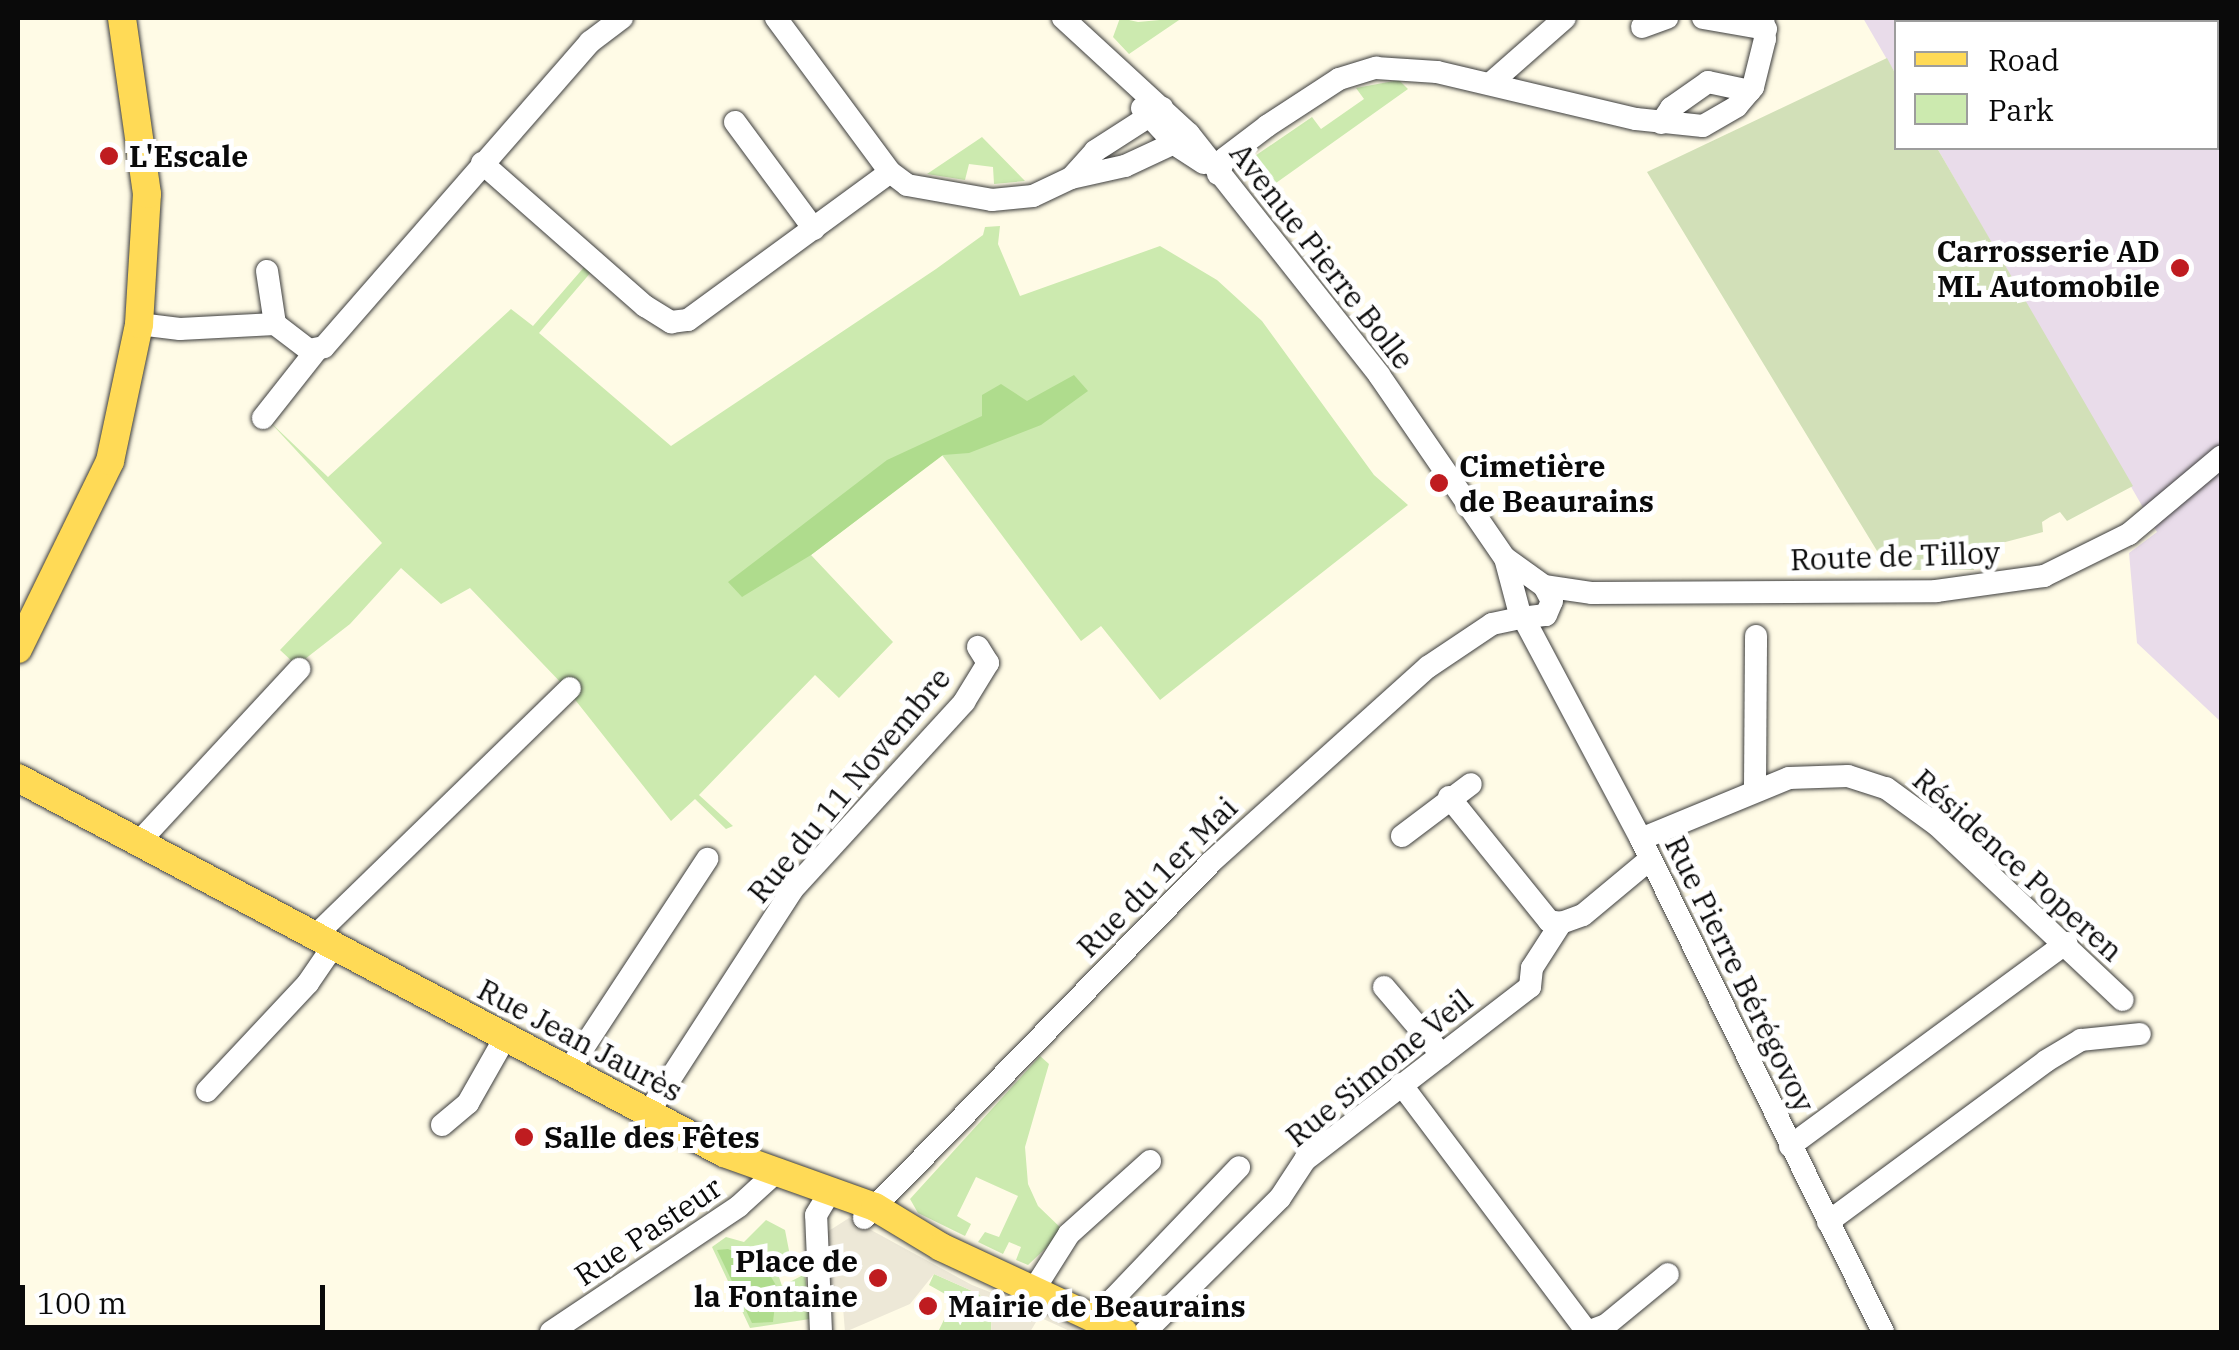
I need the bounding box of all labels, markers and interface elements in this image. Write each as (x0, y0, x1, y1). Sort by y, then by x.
legend (1894, 20, 2219, 150)
text: Road (1988, 40, 2060, 79)
text: Park (1988, 90, 2054, 129)
street label: Avenue Pierre Bolle (1222, 136, 1422, 376)
place label: L'Escale (129, 138, 248, 174)
marker: L'Escale (98, 145, 120, 167)
place label: Carrosserie AD ML Automobile (1937, 233, 2160, 304)
marker: Carrosserie AD ML Automobile (2169, 257, 2191, 279)
place label: Cimetière de Beaurains (1459, 448, 1654, 518)
marker: Cimetière de Beaurains (1428, 472, 1450, 494)
street label: Route de Tilloy (1789, 534, 2001, 578)
street label: Rue du 11 Novembre (740, 660, 958, 910)
street label: Résidence Poperen (1906, 761, 2130, 969)
street label: Rue du 1er Mai (1069, 789, 1245, 965)
street label: Rue Pierre Bérégovoy (1658, 830, 1822, 1118)
street label: Rue Jean Jaurès (472, 971, 688, 1109)
street label: Rue Simone Veil (1279, 982, 1479, 1154)
place label: Salle des Fêtes (544, 1119, 760, 1155)
marker: Salle des Fêtes (513, 1126, 535, 1148)
street label: Rue Pasteur (568, 1169, 728, 1293)
place label: Place de la Fontaine (694, 1243, 858, 1314)
scale bar (25, 1265, 330, 1327)
marker: Place de la Fontaine (867, 1267, 889, 1289)
text: 100 m (37, 1283, 127, 1322)
place label: Mairie de Beaurains (948, 1288, 1246, 1324)
marker: Mairie de Beaurains (917, 1295, 939, 1317)

